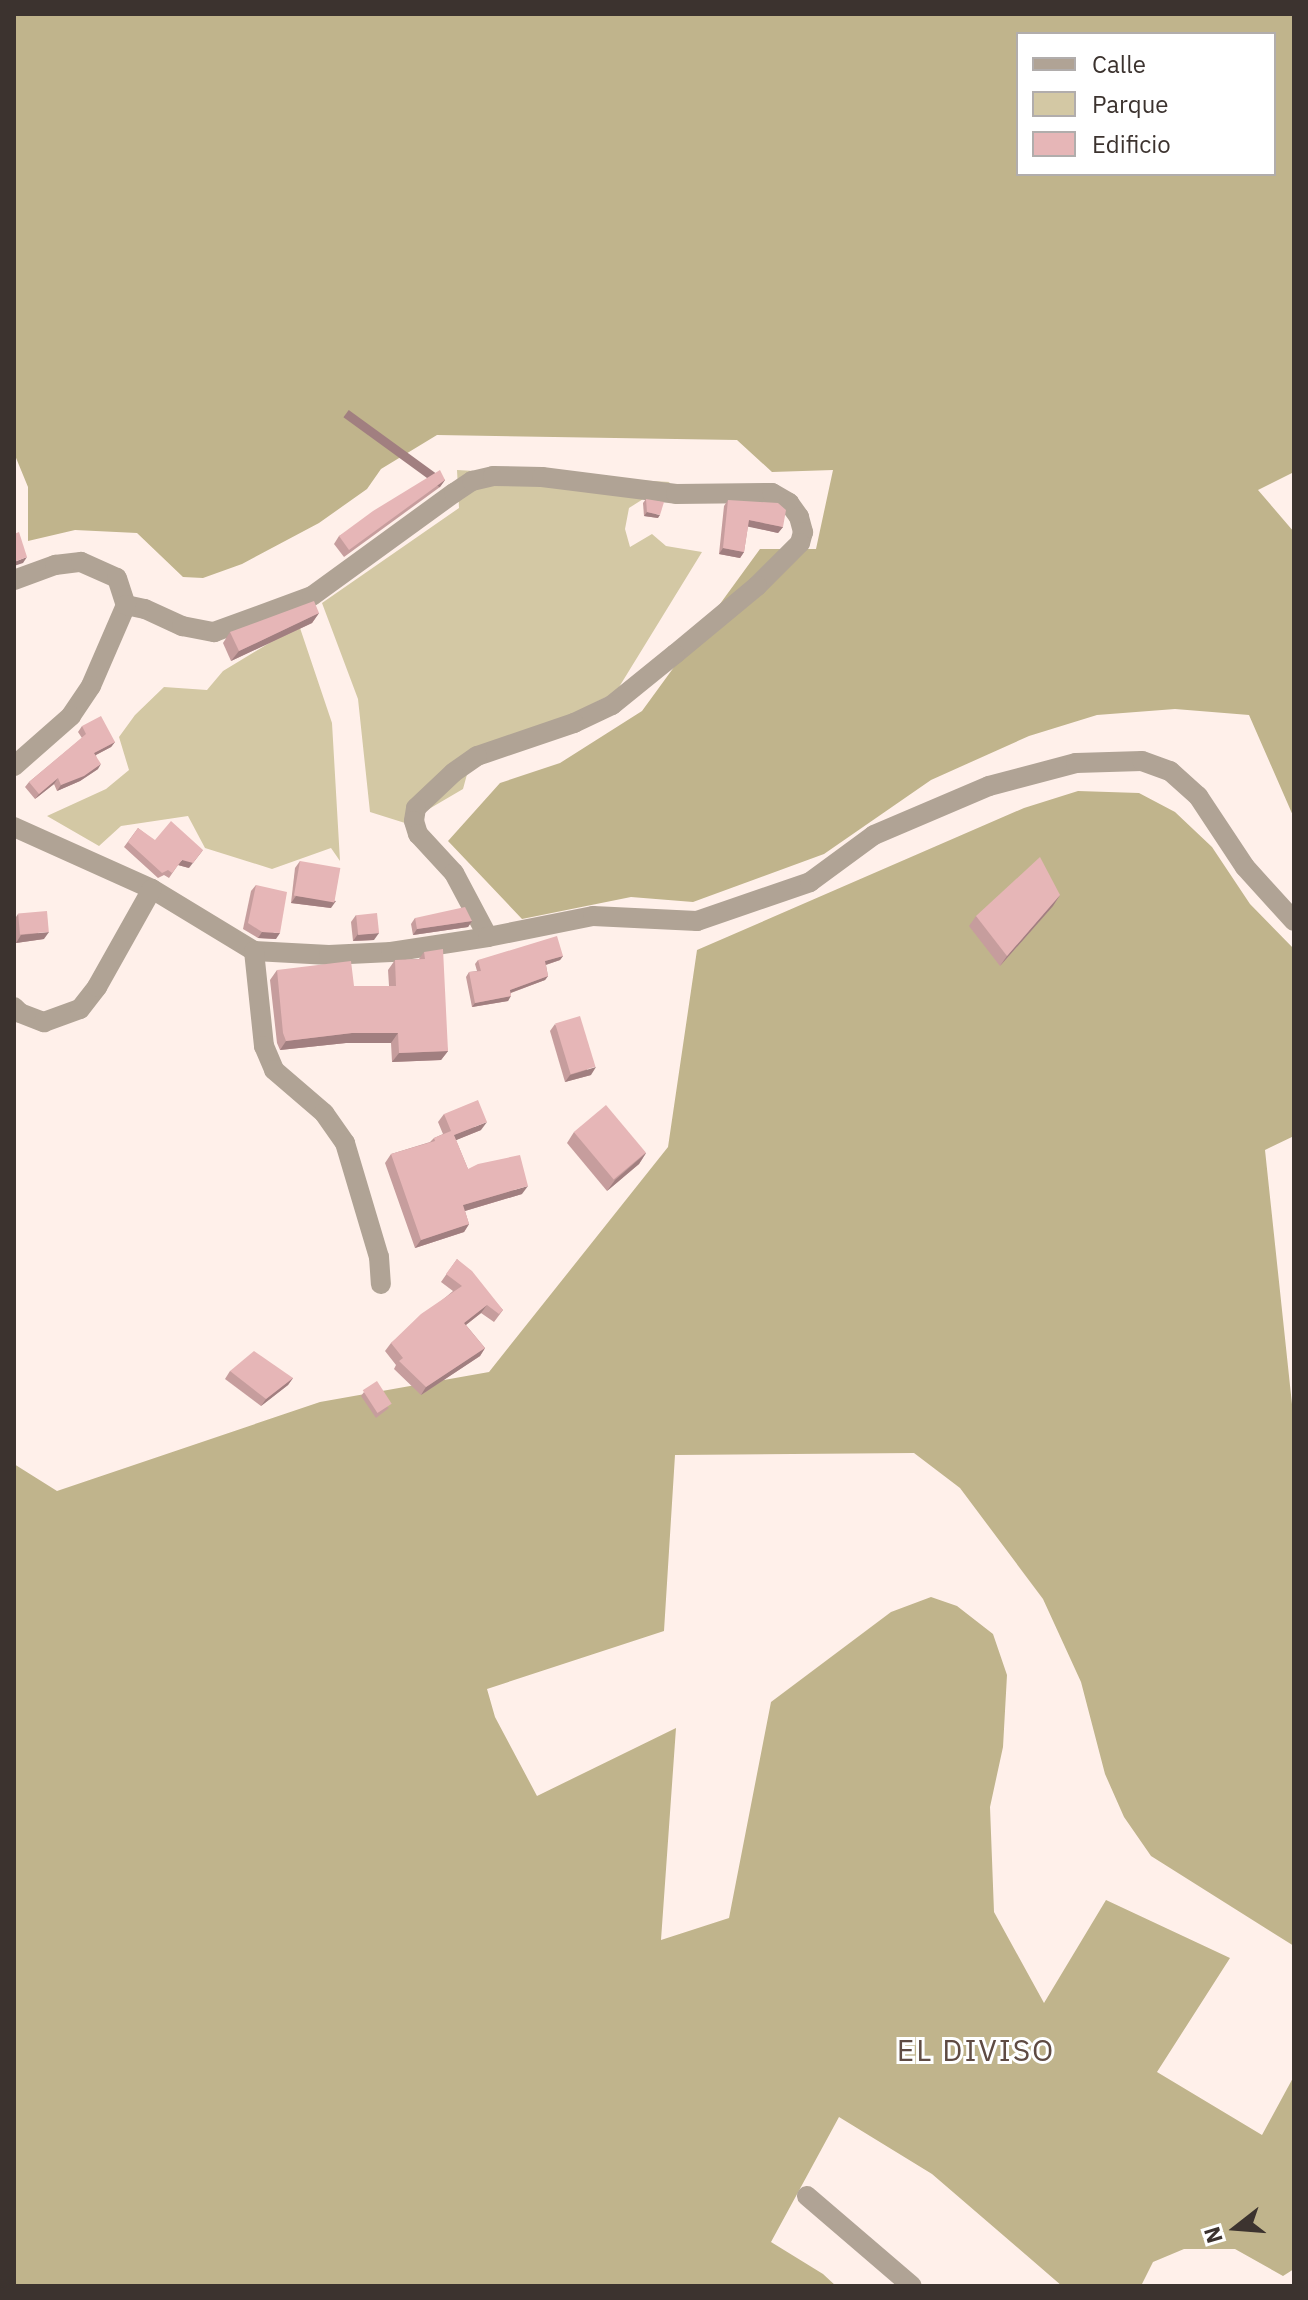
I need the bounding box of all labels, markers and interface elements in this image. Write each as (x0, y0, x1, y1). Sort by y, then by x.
legend (1016, 32, 1276, 176)
text: Calle (1092, 48, 1146, 80)
text: Parque (1092, 88, 1169, 120)
text: Edificio (1092, 128, 1171, 160)
district label: EL DIVISO (897, 2032, 1055, 2068)
north arrow (1196, 2188, 1276, 2268)
text: N (1196, 2223, 1229, 2247)

